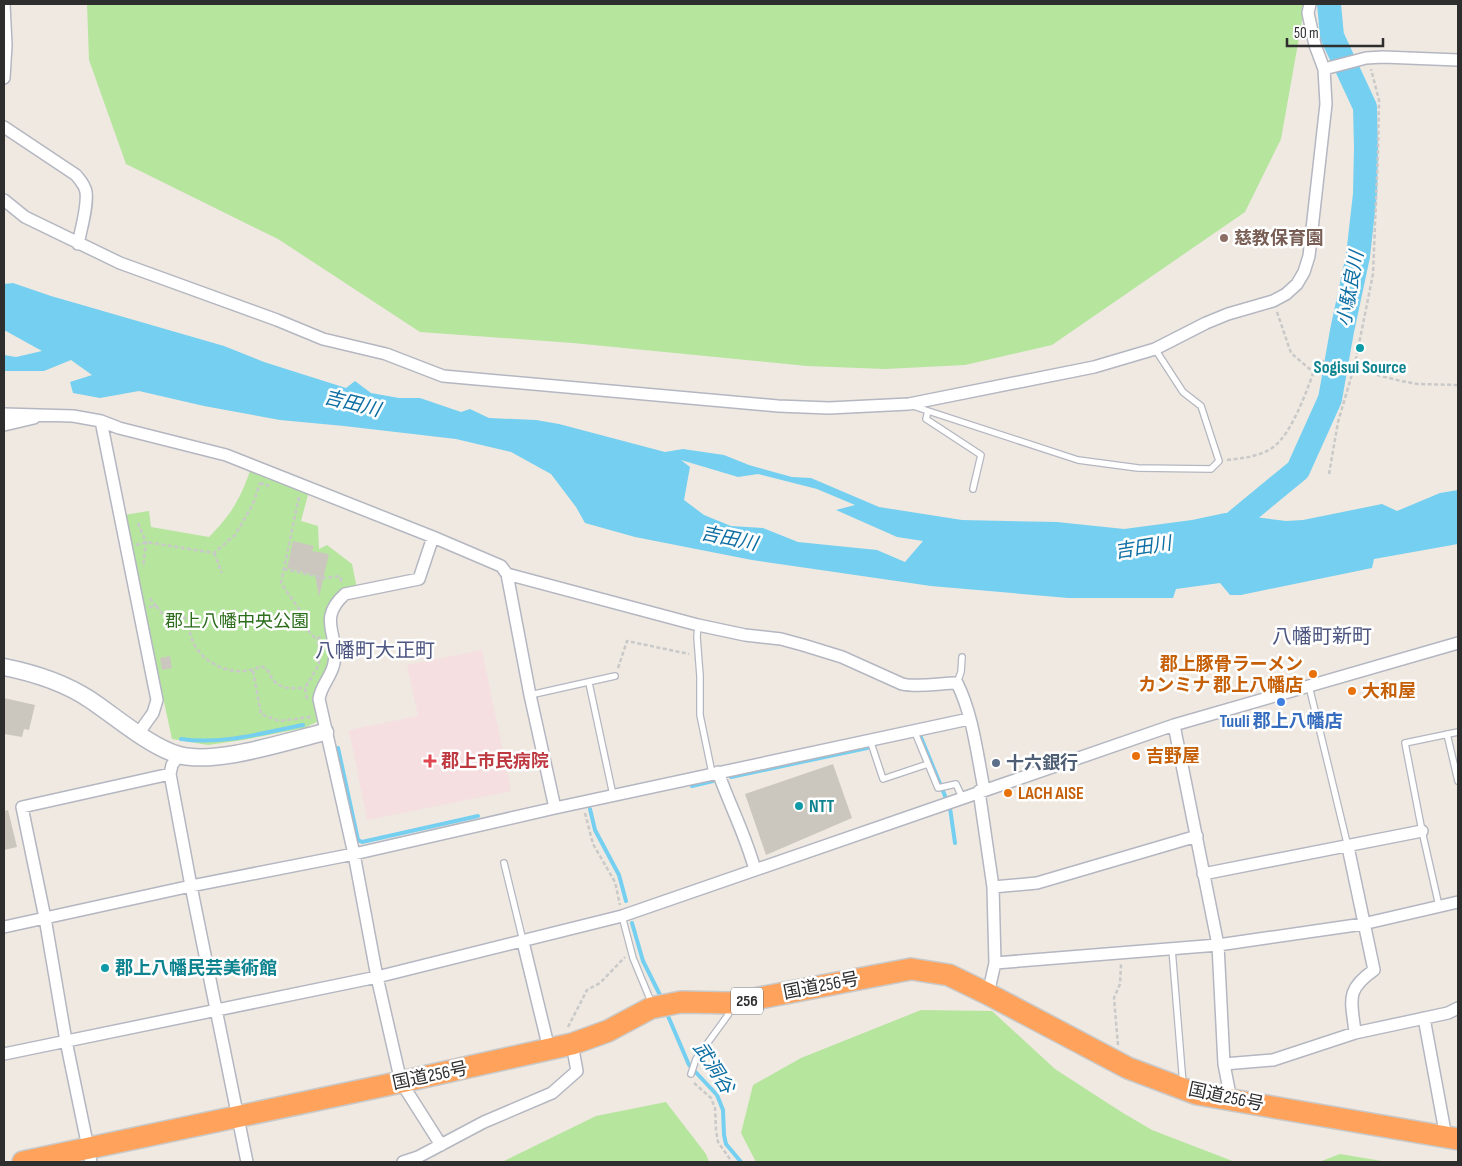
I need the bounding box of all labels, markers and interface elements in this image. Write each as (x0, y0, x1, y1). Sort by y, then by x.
scale bar (1287, 15, 1383, 47)
text: 50 m (1294, 24, 1319, 43)
place label: 慈教保育園 (1234, 228, 1324, 249)
marker: 慈教保育園 (1218, 232, 1230, 244)
water label: 小駄良川 (1333, 248, 1369, 328)
marker: Sogisui Source (1354, 342, 1366, 354)
place label: Sogisui Source (1314, 357, 1406, 378)
water label: 吉田川 (322, 386, 384, 423)
water label: 吉田川 (699, 522, 761, 557)
water label: 吉田川 (1113, 532, 1175, 564)
park label: 郡上八幡中央公園 (165, 611, 309, 632)
district label: 八幡町新町 (1272, 625, 1372, 649)
district label: 八幡町大正町 (315, 639, 435, 663)
place label: 郡上豚骨ラーメン カンミナ 郡上八幡店 (1138, 654, 1303, 696)
marker: 郡上豚骨ラーメン カンミナ 郡上八幡店 (1307, 668, 1319, 680)
place label: 大和屋 (1362, 681, 1416, 702)
marker: 大和屋 (1346, 685, 1358, 697)
marker: Tuuli 郡上八幡店 (1275, 696, 1287, 708)
place label: Tuuli 郡上八幡店 (1220, 711, 1342, 732)
place label: 吉野屋 (1146, 746, 1200, 767)
marker: 吉野屋 (1130, 750, 1142, 762)
place label: 郡上市民病院 (441, 751, 549, 772)
place label: 十六銀行 (1006, 752, 1078, 774)
marker: 郡上市民病院 (423, 754, 437, 768)
marker: 十六銀行 (990, 757, 1002, 769)
place label: LACH AISE (1018, 783, 1084, 804)
marker: LACH AISE (1002, 787, 1014, 799)
place label: NTT (809, 796, 835, 817)
marker: NTT (793, 800, 805, 812)
place label: 郡上八幡民芸美術館 (115, 958, 277, 979)
marker: 郡上八幡民芸美術館 (99, 962, 111, 974)
street label: 国道256号 (781, 968, 861, 1004)
road number: 256 (731, 988, 763, 1014)
water label: 武洞谷 (688, 1038, 739, 1100)
street label: 国道256号 (390, 1058, 470, 1094)
street label: 国道256号 (1186, 1079, 1266, 1115)

